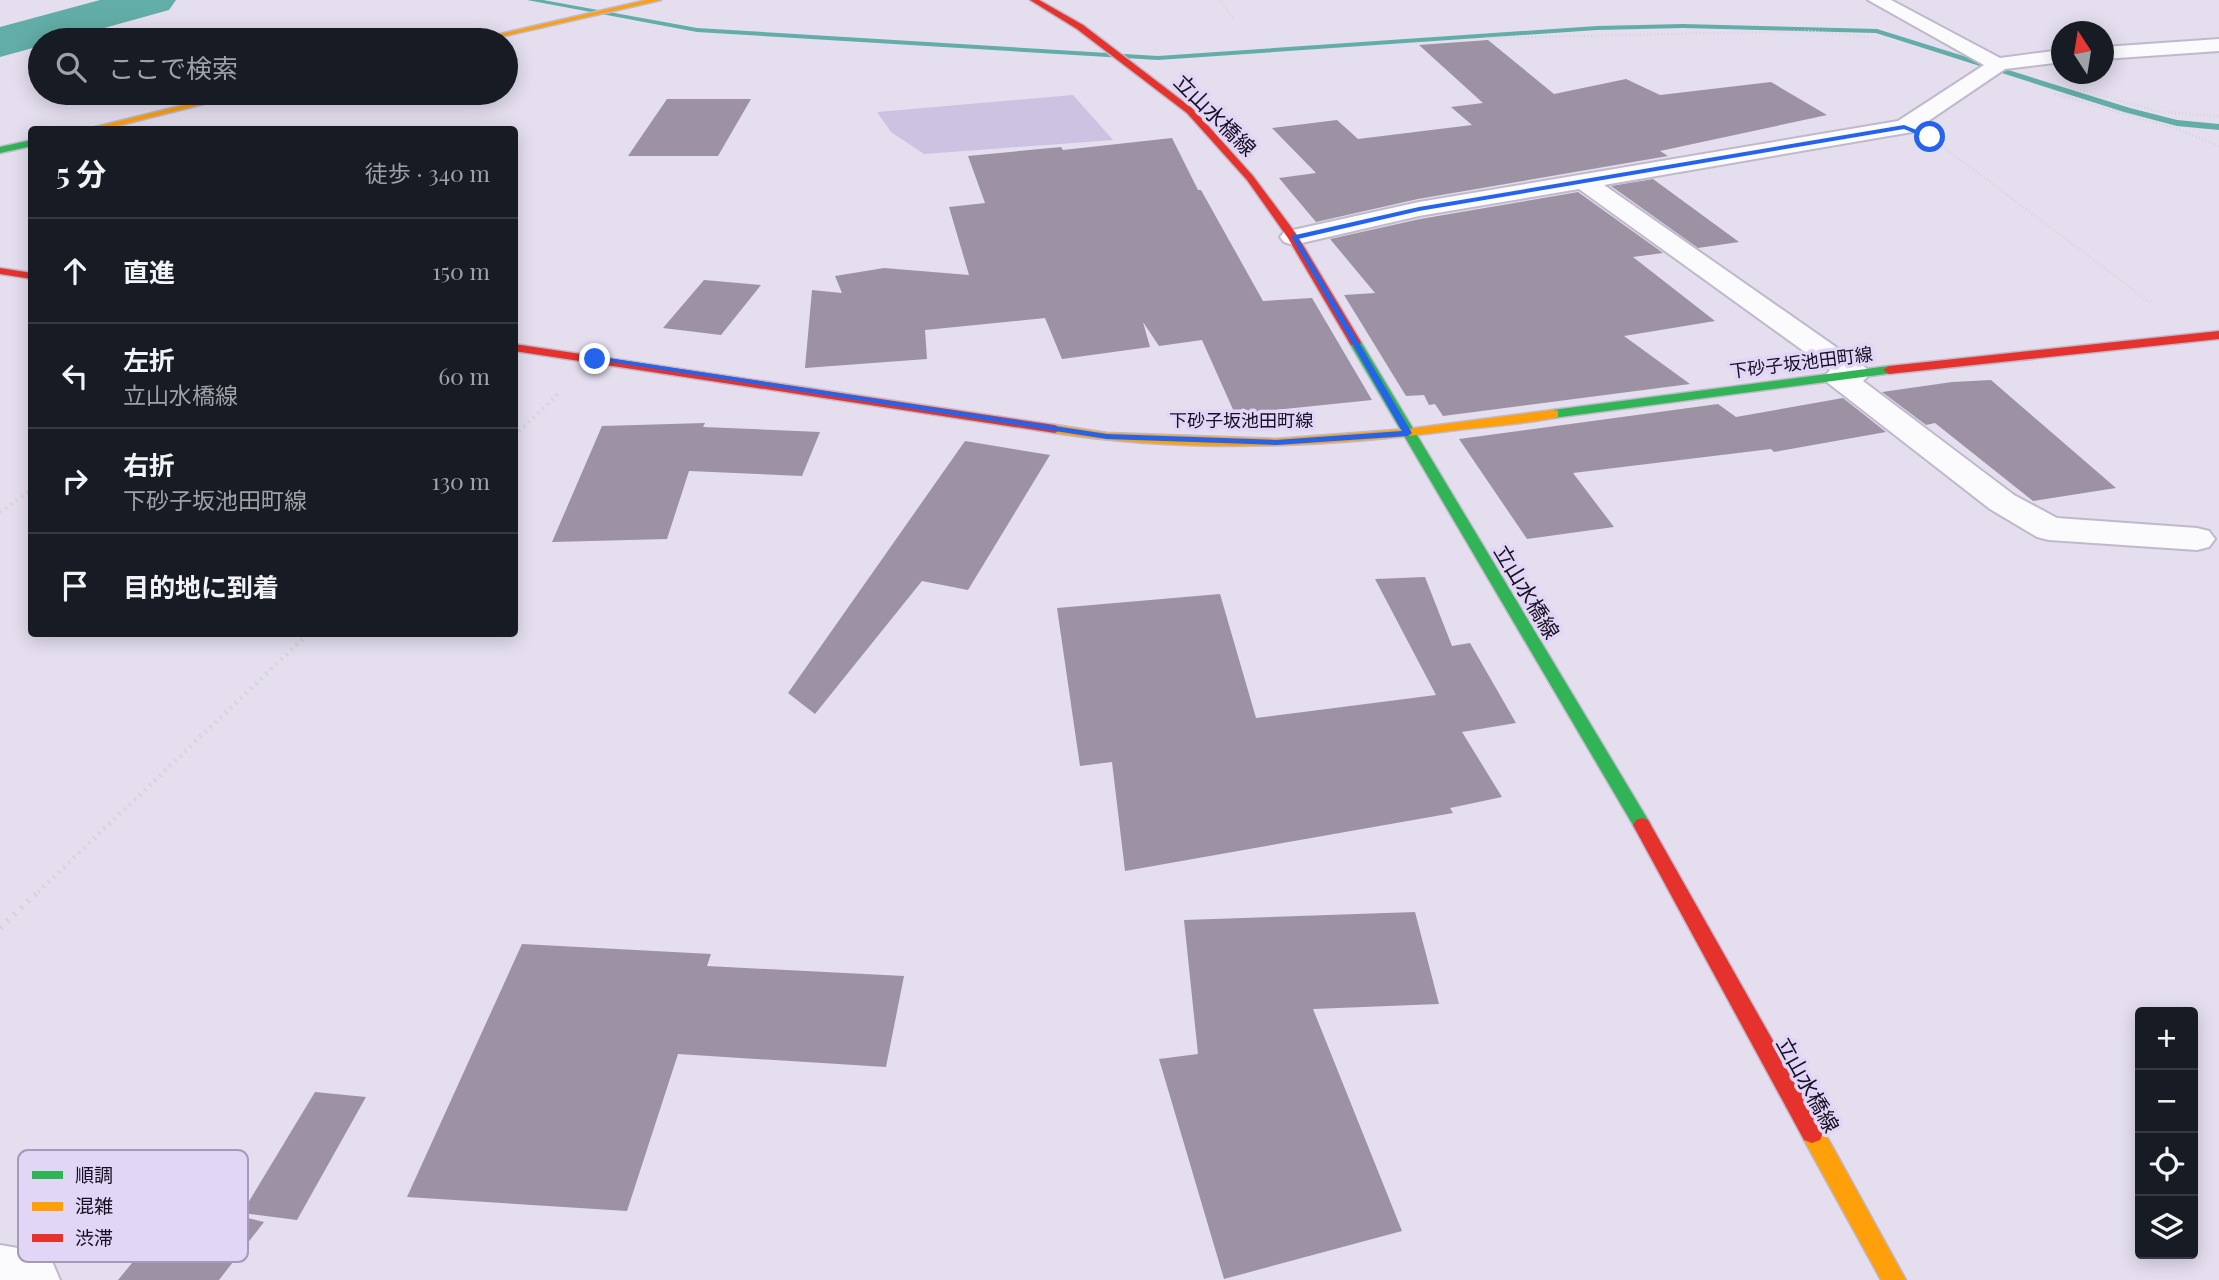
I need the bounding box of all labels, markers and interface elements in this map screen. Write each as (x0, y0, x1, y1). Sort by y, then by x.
north arrow (2051, 21, 2114, 84)
search box (28, 28, 518, 105)
icon: search (52, 48, 90, 86)
text: ここで検索 (108, 50, 238, 85)
street label: 立山水橋線 (1169, 67, 1263, 161)
route start (1914, 121, 1945, 152)
text: 5 分 (56, 153, 106, 193)
text: 徒歩 · 340 m (365, 157, 490, 188)
icon: ahead (56, 252, 94, 290)
text: 直進 (123, 254, 175, 289)
text: 150 m (432, 255, 490, 286)
street label: 下砂子坂池田町線 (1728, 341, 1874, 383)
text: 左折 (123, 342, 175, 377)
route end (579, 343, 610, 374)
icon: left (56, 357, 94, 395)
text: 60 m (438, 360, 490, 391)
text: 立山水橋線 (123, 379, 238, 410)
street label: 下砂子坂池田町線 (1169, 408, 1313, 432)
text: 右折 (123, 447, 175, 482)
icon: right (56, 462, 94, 500)
text: 130 m (432, 465, 490, 496)
text: 下砂子坂池田町線 (123, 484, 307, 515)
street label: 立山水橋線 (1489, 539, 1567, 643)
icon: arrive (56, 567, 94, 605)
text: 目的地に到着 (123, 569, 279, 604)
map controls (2135, 1007, 2198, 1259)
button: + (2135, 1007, 2198, 1070)
street label: 立山水橋線 (1771, 1031, 1847, 1137)
button: − (2135, 1070, 2198, 1133)
button: locate (2135, 1133, 2198, 1196)
legend (18, 1150, 248, 1262)
text: 順調 (75, 1161, 113, 1187)
text: 混雑 (75, 1192, 113, 1218)
button: layers (2135, 1196, 2198, 1259)
text: 渋滞 (75, 1224, 113, 1250)

